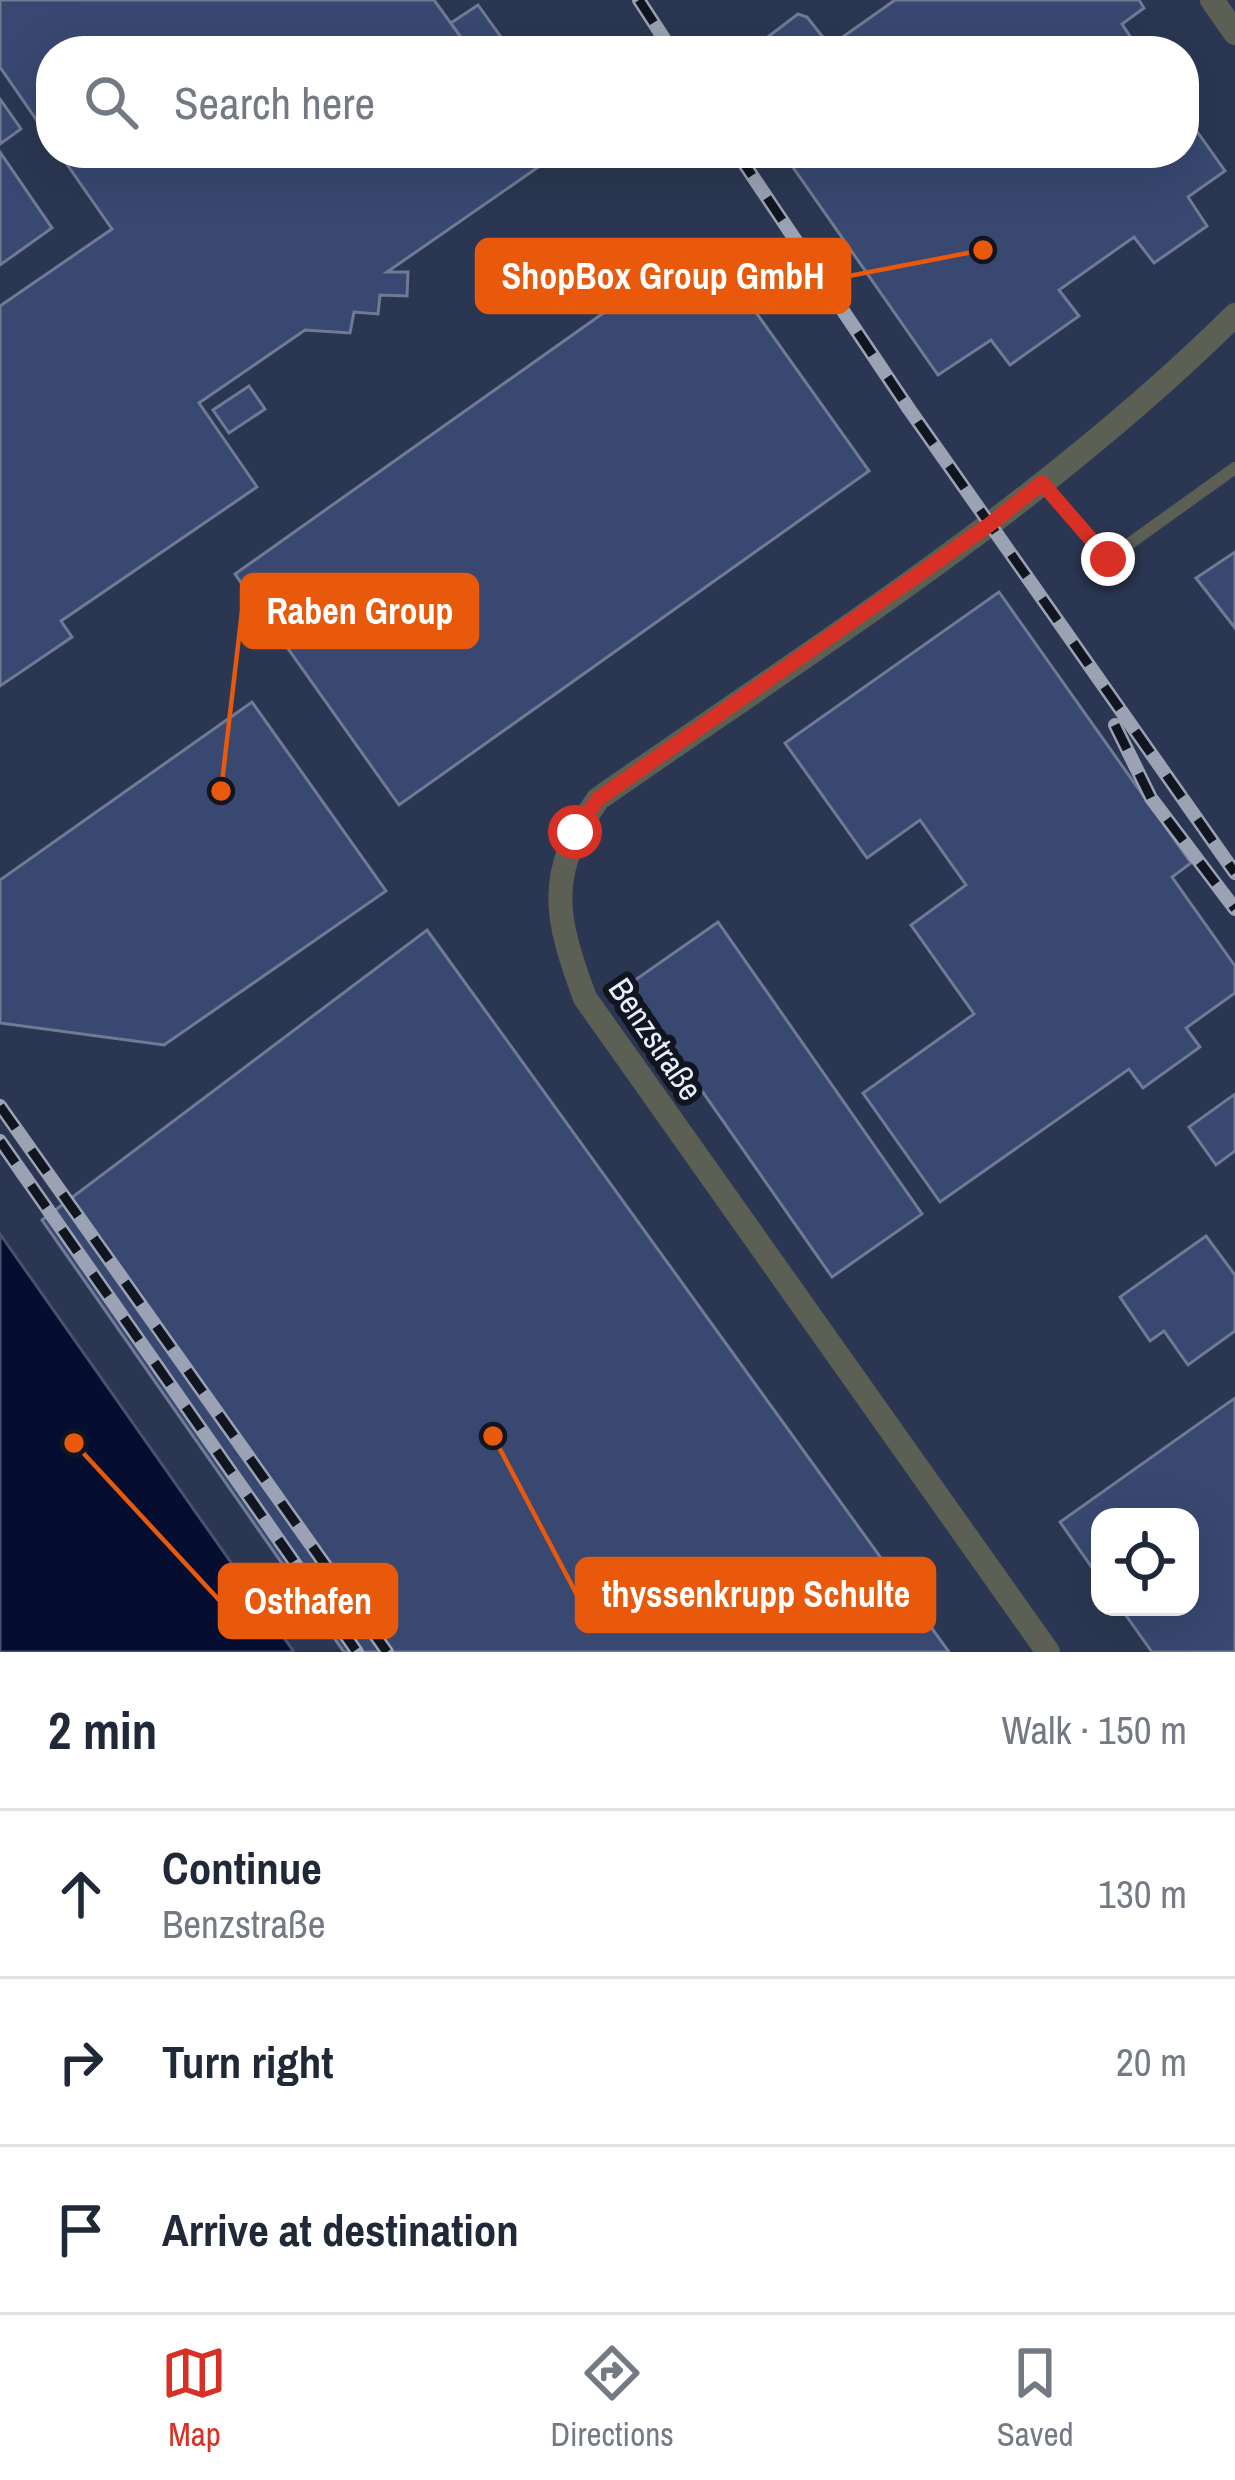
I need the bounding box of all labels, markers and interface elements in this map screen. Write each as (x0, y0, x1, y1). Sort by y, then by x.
search box (36, 36, 1199, 168)
icon: search (78, 69, 144, 135)
text: Search here (174, 72, 375, 133)
callout: ShopBox Group GmbH (477, 240, 849, 312)
text: ShopBox Group GmbH (501, 252, 825, 300)
route end (1081, 532, 1135, 586)
callout: Raben Group (242, 575, 477, 647)
text: Raben Group (267, 587, 453, 635)
route start (548, 805, 602, 859)
street label: Benzstraße (599, 969, 713, 1109)
map controls (1091, 1508, 1199, 1616)
button: locate (1091, 1508, 1199, 1616)
callout: thyssenkrupp Schulte (577, 1559, 934, 1631)
callout: Osthafen (220, 1565, 396, 1637)
text: thyssenkrupp Schulte (602, 1570, 910, 1618)
text: Osthafen (244, 1577, 372, 1625)
text: 2 min (48, 1696, 157, 1765)
text: Walk · 150 m (1002, 1704, 1187, 1756)
text: Continue (162, 1837, 322, 1898)
icon: ahead (48, 1861, 114, 1927)
text: 130 m (1098, 1868, 1187, 1920)
text: Benzstraße (162, 1898, 326, 1950)
icon: right (48, 2029, 114, 2095)
text: Turn right (162, 2031, 334, 2092)
text: 20 m (1116, 2036, 1187, 2088)
icon: arrive (48, 2197, 114, 2263)
text: Arrive at destination (162, 2199, 519, 2260)
tab: Map (161, 2340, 227, 2456)
tab: Directions (550, 2340, 674, 2456)
tab: Saved (997, 2340, 1073, 2456)

